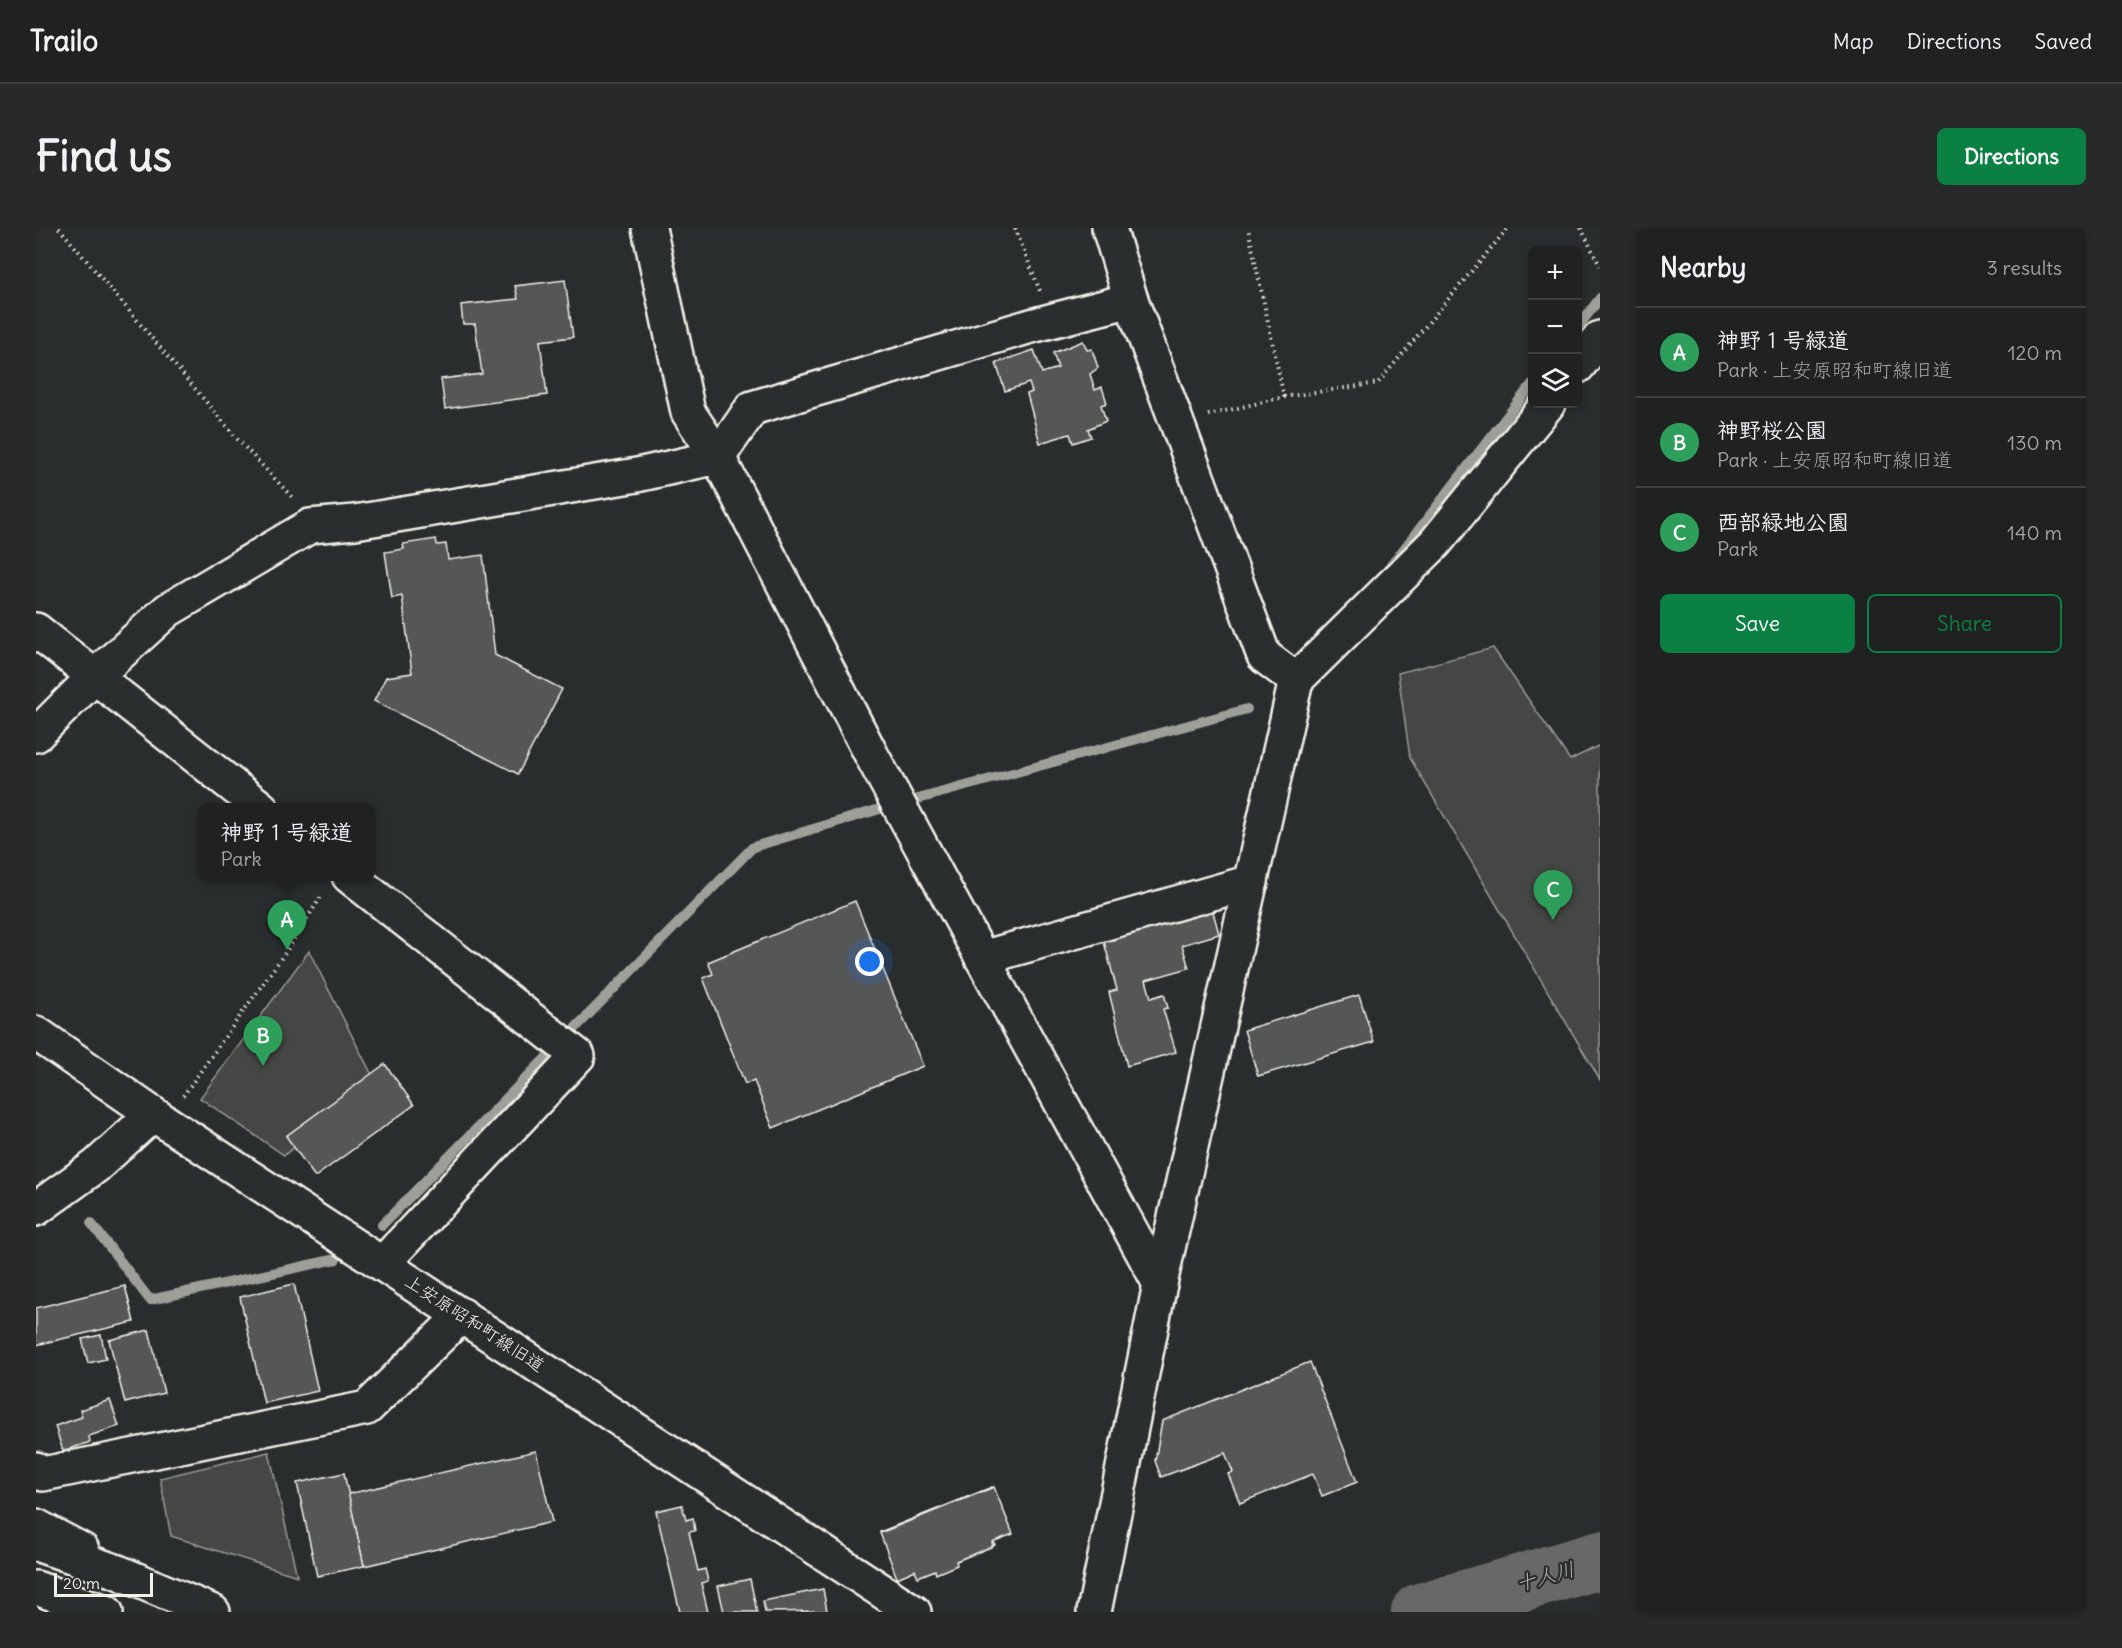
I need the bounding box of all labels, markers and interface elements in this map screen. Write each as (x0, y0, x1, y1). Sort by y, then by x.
text: Trailo (30, 23, 98, 59)
text: Map (1833, 28, 1874, 55)
text: Directions (1907, 28, 2001, 55)
text: Saved (2034, 28, 2092, 55)
button: Directions (1937, 128, 2086, 185)
text: Find us (36, 130, 172, 182)
map controls (1528, 246, 1582, 408)
button: + (1528, 246, 1582, 300)
text: Nearby (1660, 251, 1746, 284)
text: 3 results (1986, 255, 2062, 280)
button: − (1528, 300, 1582, 354)
text: 神野１号緑道 (1717, 326, 1849, 354)
text: A (1673, 340, 1686, 365)
text: 120 m (2008, 340, 2062, 365)
button: layers (1528, 354, 1582, 408)
text: Park · 上安原昭和町線旧道 (1717, 357, 1952, 382)
text: 神野桜公園 (1717, 416, 1827, 444)
text: B (1673, 430, 1686, 455)
text: 130 m (2007, 430, 2062, 455)
text: Park · 上安原昭和町線旧道 (1717, 447, 1952, 472)
text: 西部緑地公園 (1717, 508, 1849, 536)
text: C (1673, 520, 1686, 545)
text: 140 m (2007, 520, 2062, 545)
text: Park (1717, 536, 1758, 561)
button: Save (1660, 594, 1855, 653)
button: Share (1867, 594, 2062, 653)
popup (198, 803, 375, 881)
text: 神野１号緑道 (220, 818, 353, 846)
text: Park (220, 846, 262, 871)
pin: C (1534, 870, 1573, 920)
pin: A (268, 900, 306, 950)
your location (855, 947, 884, 976)
pin: B (244, 1016, 282, 1066)
street label: 上安原昭和町線旧道 (401, 1269, 549, 1377)
water label: 十人川 (1513, 1556, 1577, 1596)
scale bar (54, 1570, 153, 1598)
text: 20 m (63, 1573, 100, 1593)

